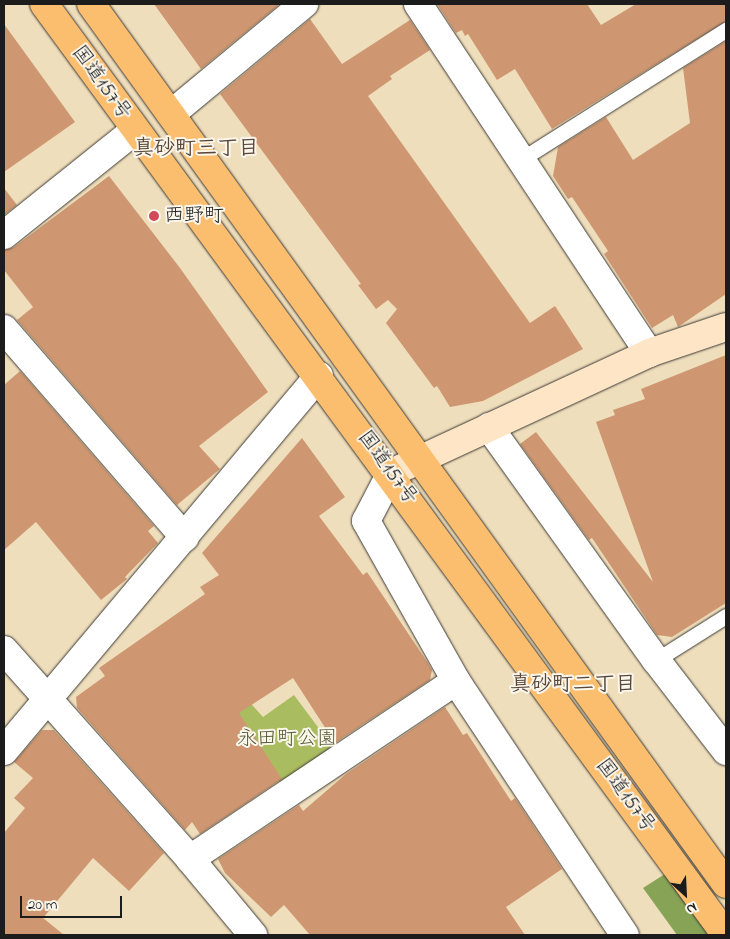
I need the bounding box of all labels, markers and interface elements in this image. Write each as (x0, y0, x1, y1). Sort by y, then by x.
street label: 国道157号 (66, 41, 136, 125)
district label: 真砂町三丁目 (133, 136, 259, 162)
place label: 西野町 (164, 204, 224, 228)
marker: 西野町 (148, 210, 160, 222)
street label: 国道157号 (352, 426, 422, 510)
district label: 真砂町二丁目 (510, 672, 636, 698)
park label: 永田町公園 (237, 727, 337, 751)
street label: 国道157号 (590, 754, 660, 838)
north arrow (660, 869, 710, 919)
scale bar (22, 886, 125, 918)
text: 20 m (28, 894, 57, 916)
text: N (683, 897, 700, 920)

